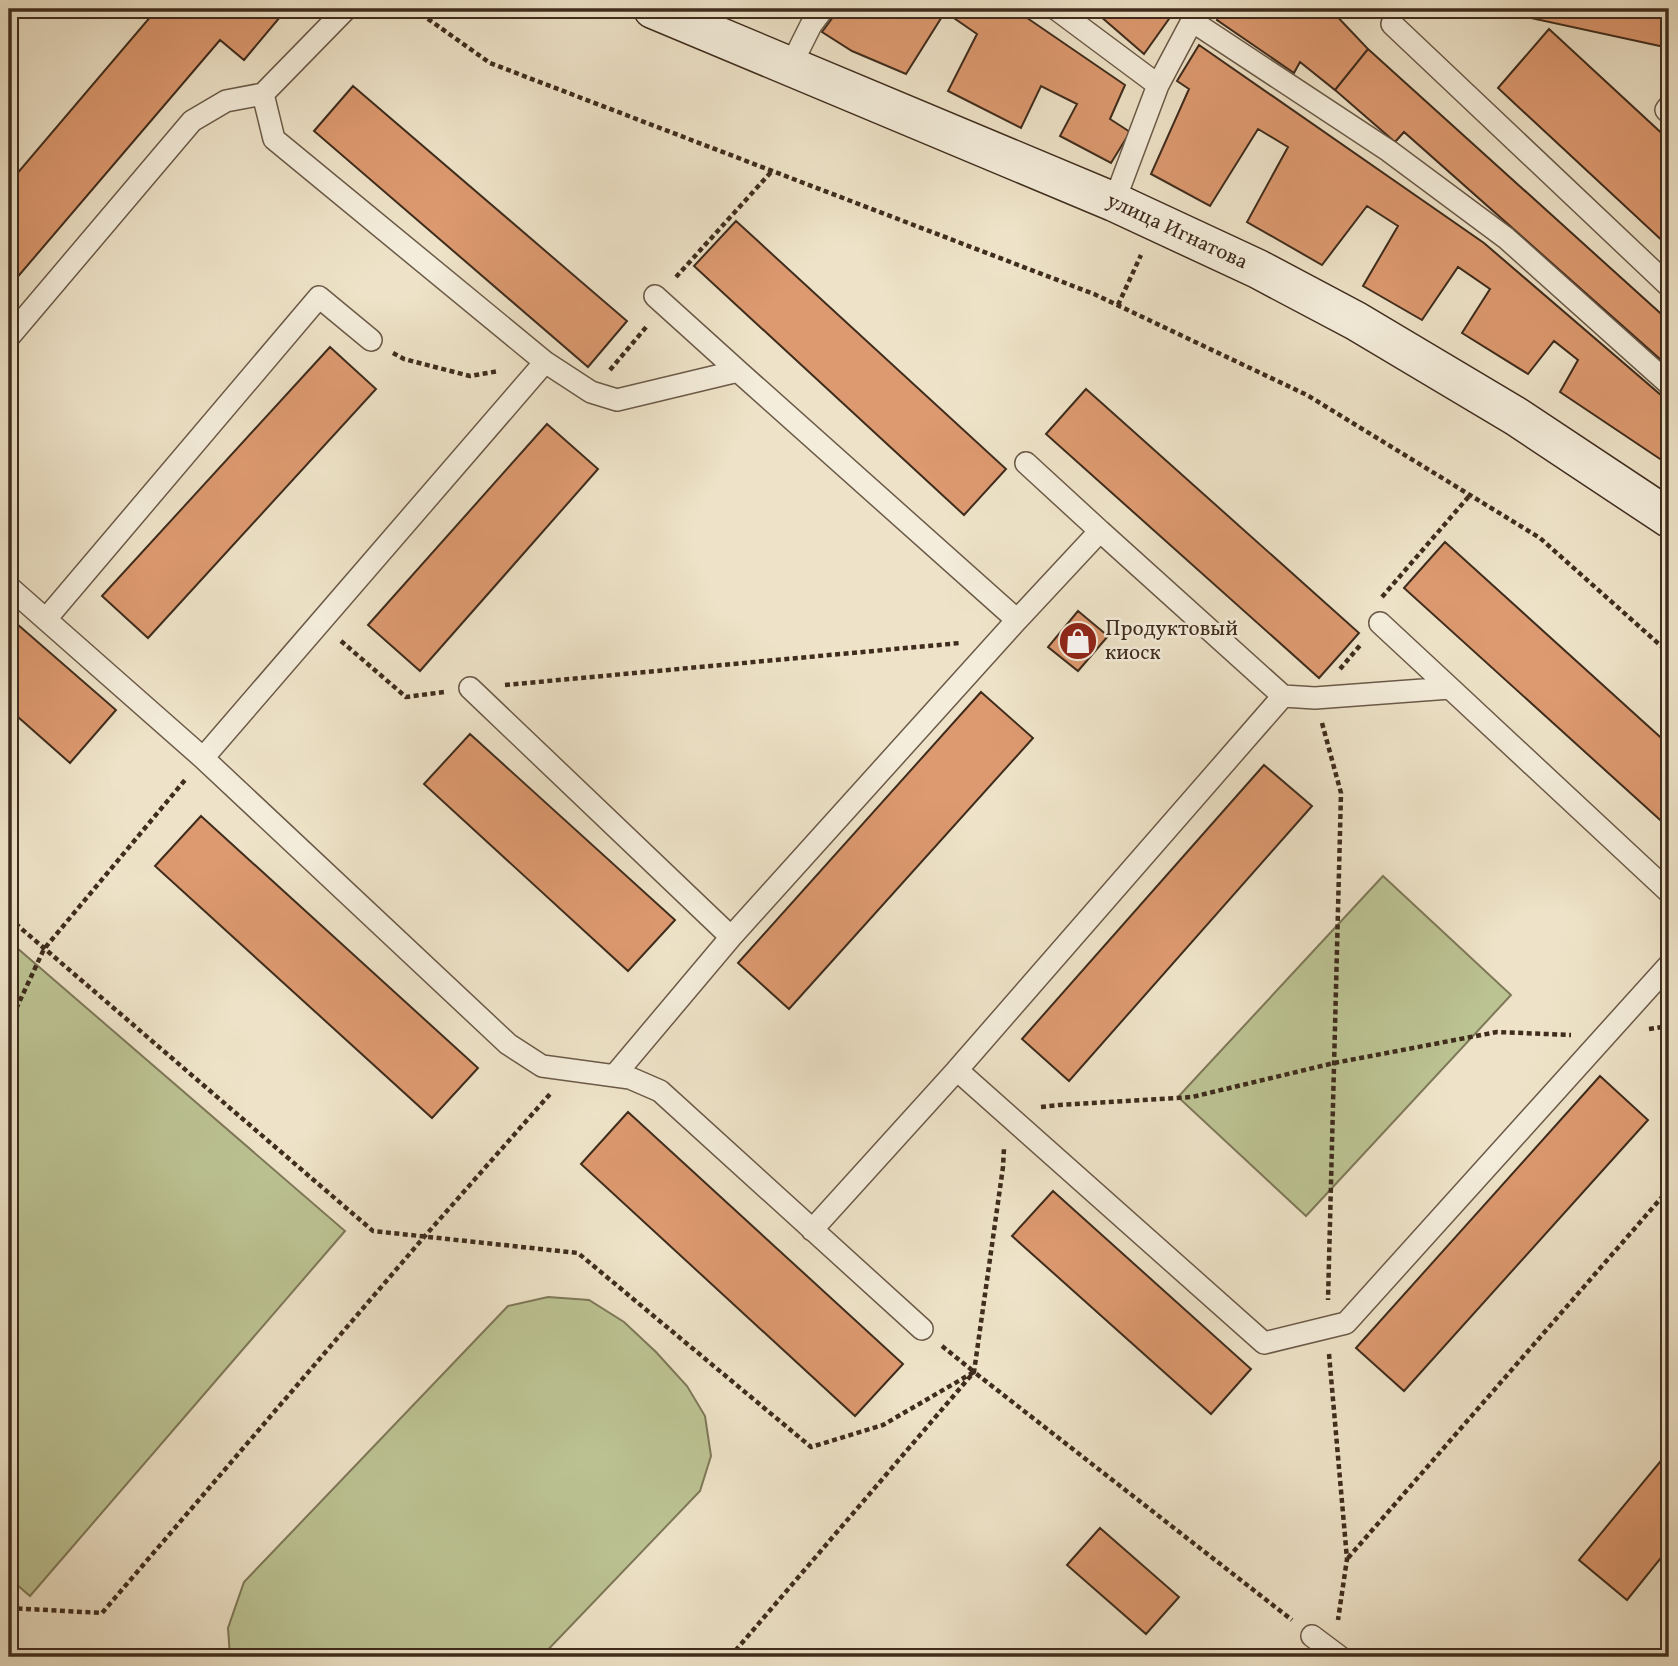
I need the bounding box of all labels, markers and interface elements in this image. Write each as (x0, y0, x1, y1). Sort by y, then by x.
street label: улица Игнатова (1102, 187, 1252, 277)
place label: Продуктовый киоск (1105, 615, 1238, 668)
shop icon: Продуктовый киоск (1057, 620, 1099, 662)

